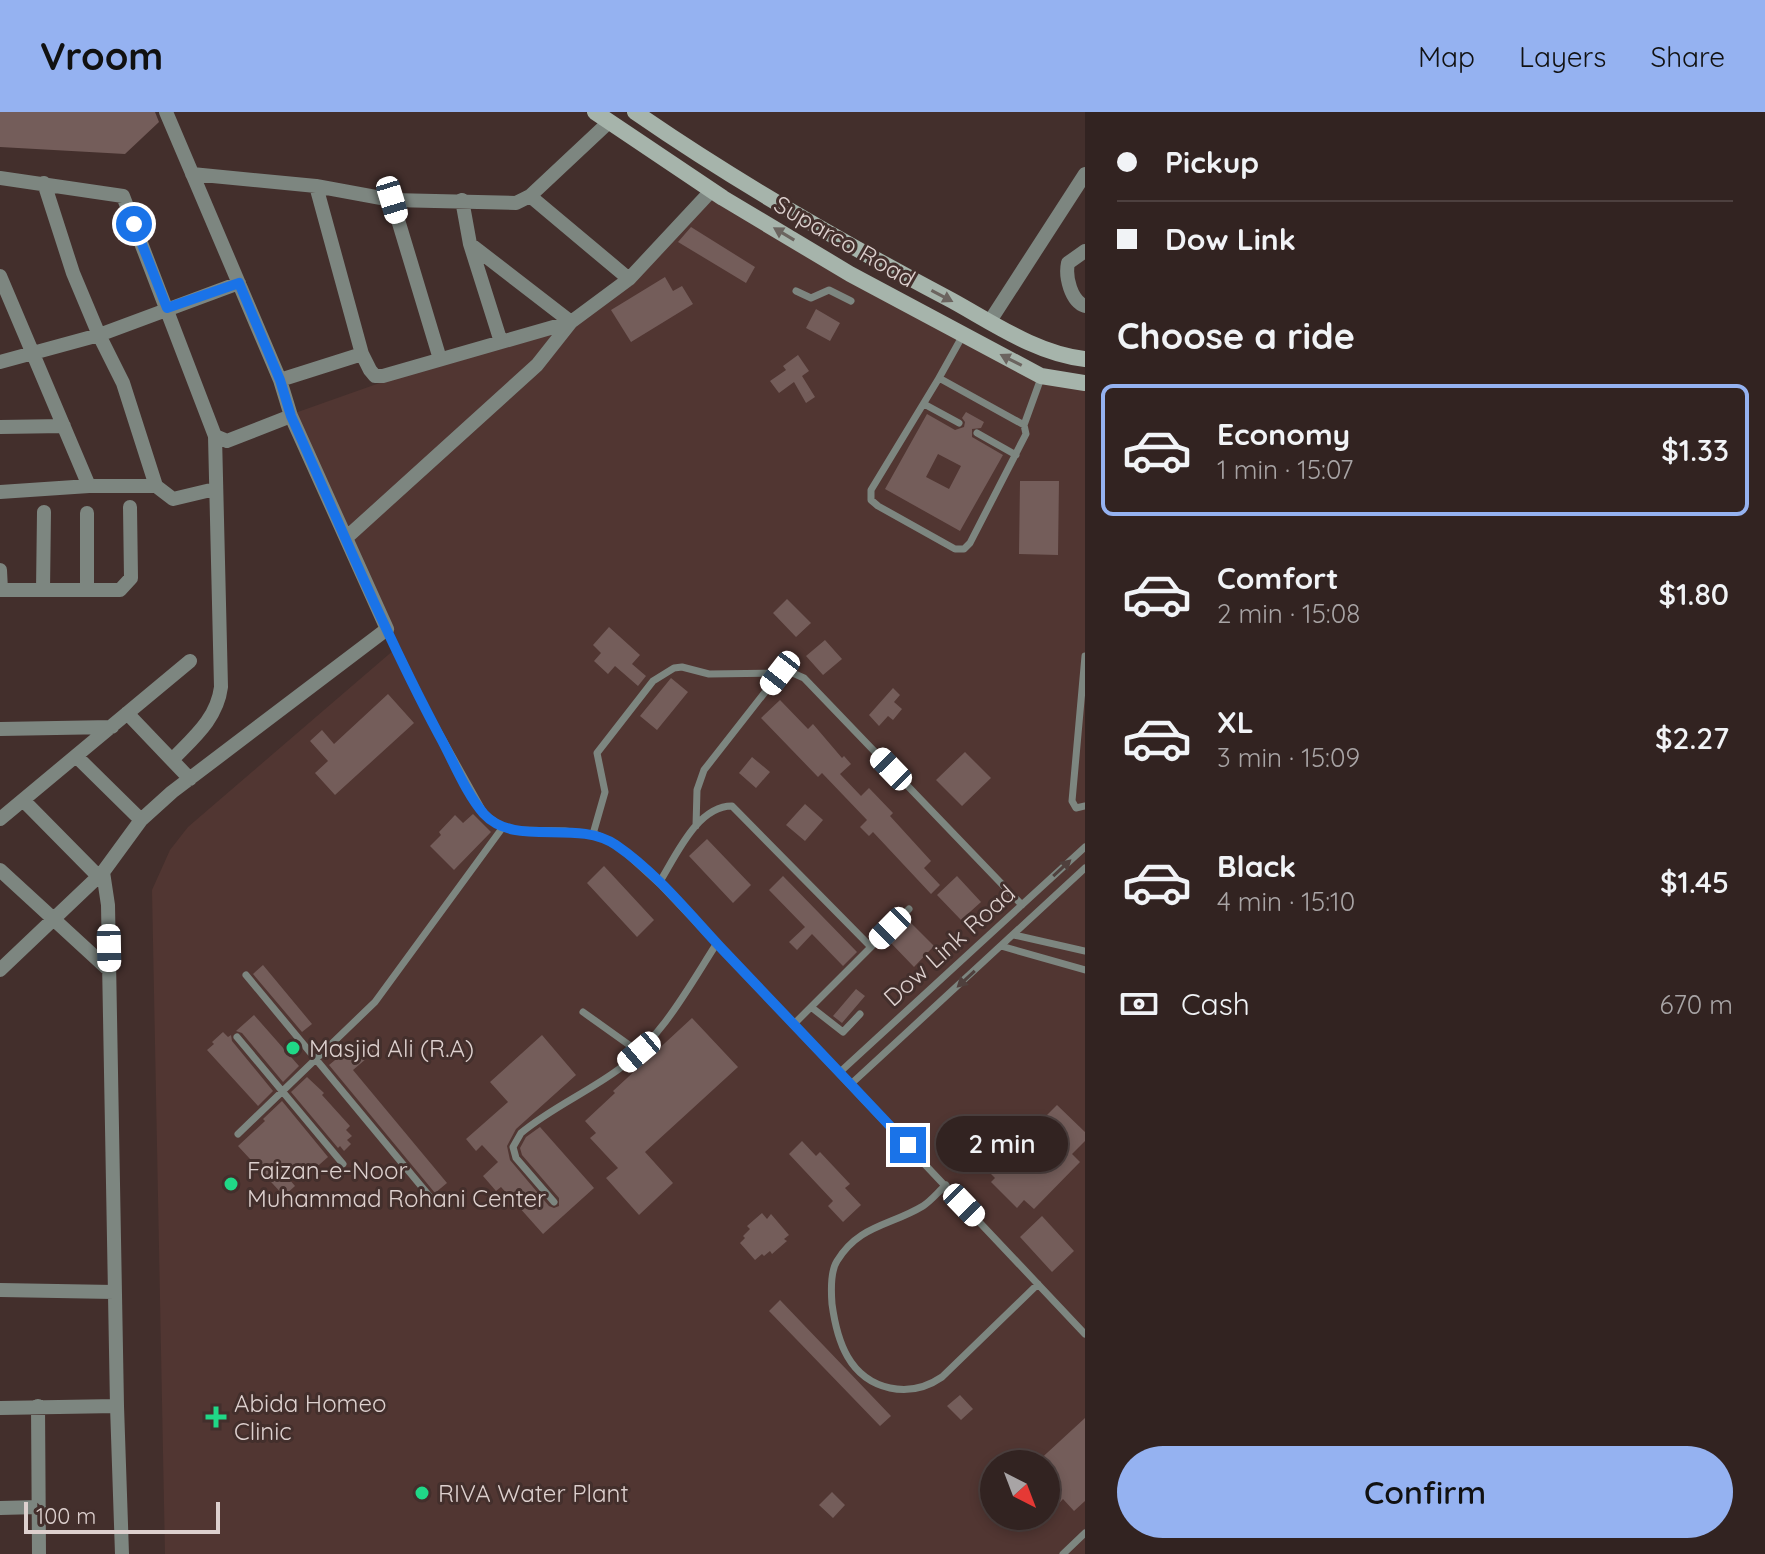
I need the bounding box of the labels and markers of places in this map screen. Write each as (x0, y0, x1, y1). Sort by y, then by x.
place label: Masjid Ali (R.A) (309, 1033, 474, 1063)
marker: Masjid Ali (R.A) (284, 1039, 302, 1057)
place label: Faizan-e-Noor Muhammad Rohani Center (247, 1155, 546, 1213)
marker: Faizan-e-Noor Muhammad Rohani Center (222, 1175, 240, 1193)
place label: Abida Homeo Clinic (234, 1388, 387, 1446)
marker: Abida Homeo Clinic (205, 1406, 227, 1428)
place label: RIVA Water Plant (438, 1478, 629, 1508)
marker: RIVA Water Plant (413, 1484, 431, 1502)

